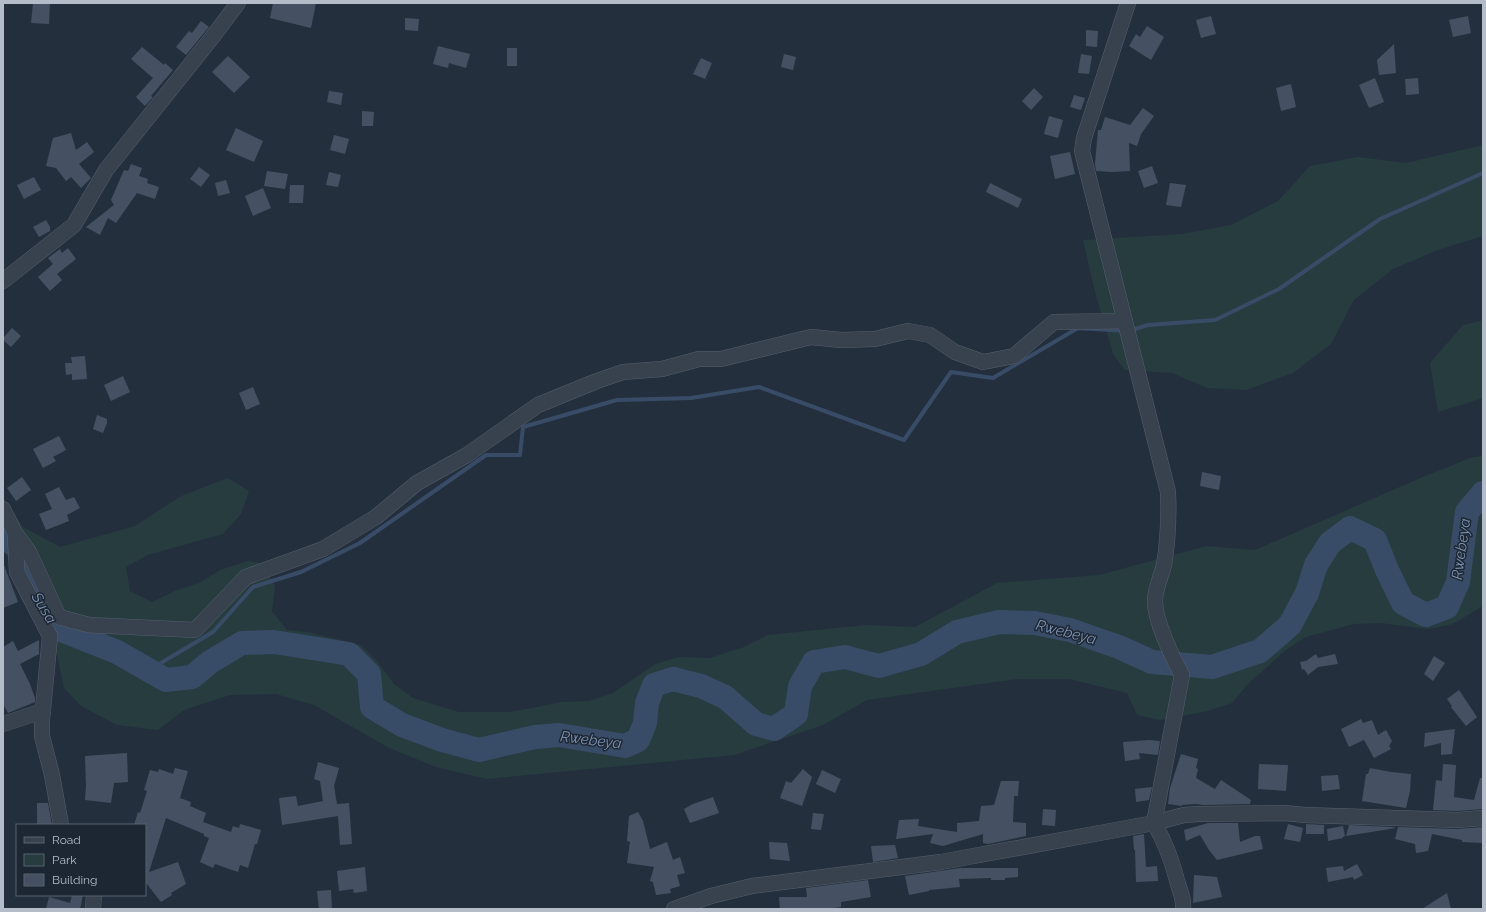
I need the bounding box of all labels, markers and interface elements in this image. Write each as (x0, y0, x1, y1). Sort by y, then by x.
water label: Rwebeya (1448, 517, 1474, 581)
water label: Susa (27, 588, 60, 627)
water label: Rwebeya (1034, 616, 1098, 648)
water label: Rwebeya (559, 727, 623, 753)
legend (16, 824, 146, 896)
text: Road (52, 833, 81, 847)
text: Park (52, 853, 77, 867)
text: Building (52, 873, 98, 887)

